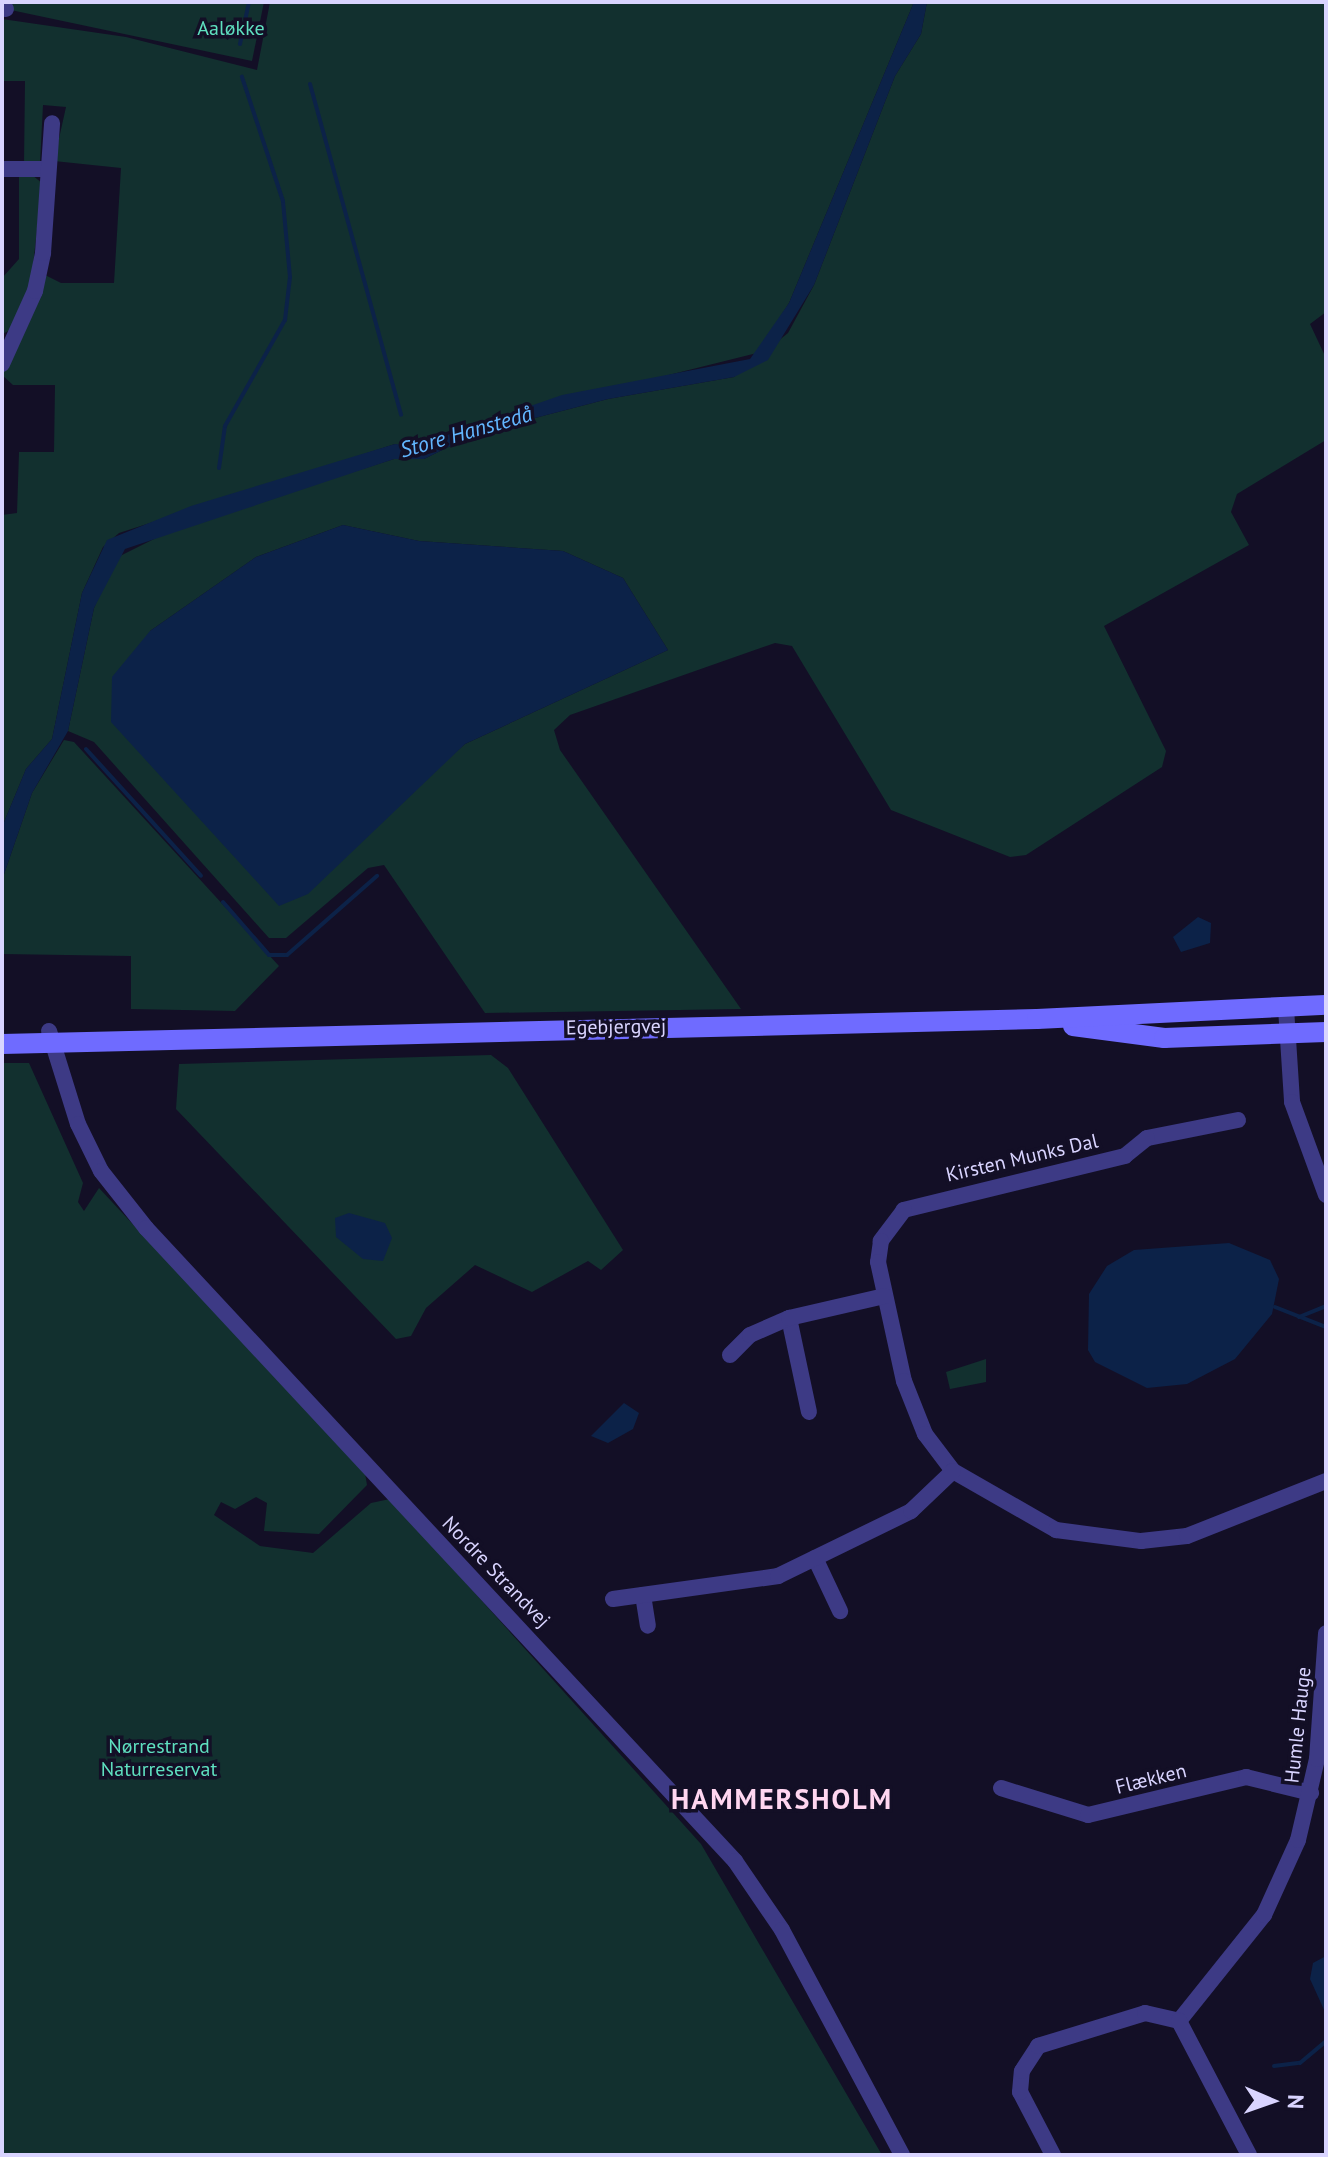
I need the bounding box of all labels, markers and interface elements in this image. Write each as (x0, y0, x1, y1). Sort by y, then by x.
park label: Aaløkke (197, 16, 265, 40)
water label: Store Hanstedå (397, 401, 535, 463)
street label: Egebjergvej (566, 1014, 666, 1040)
street label: Kirsten Munks Dal (944, 1129, 1100, 1187)
street label: Nordre Strandvej (437, 1512, 555, 1632)
street label: Humle Hauge (1280, 1666, 1316, 1784)
park label: Nørrestrand Naturreservat (101, 1734, 217, 1781)
street label: Flækken (1113, 1759, 1189, 1799)
district label: HAMMERSHOLM (671, 1782, 893, 1816)
north arrow (1232, 2061, 1312, 2141)
text: N (1282, 2094, 1310, 2110)

